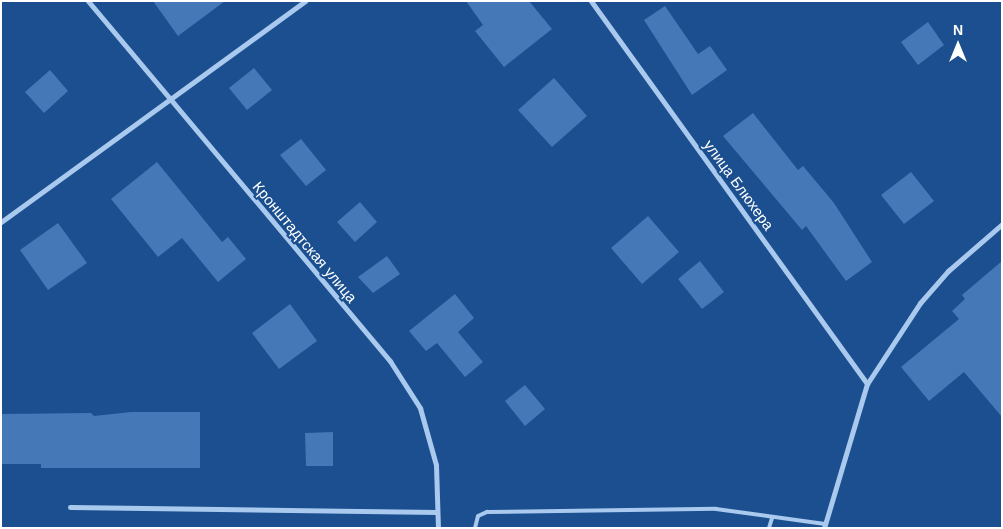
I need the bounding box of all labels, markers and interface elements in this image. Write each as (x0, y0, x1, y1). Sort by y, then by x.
north arrow (933, 20, 983, 70)
text: N (953, 22, 963, 38)
street label: улица Блюхера (700, 136, 778, 234)
street label: Кронштадтская улица (249, 178, 361, 306)

